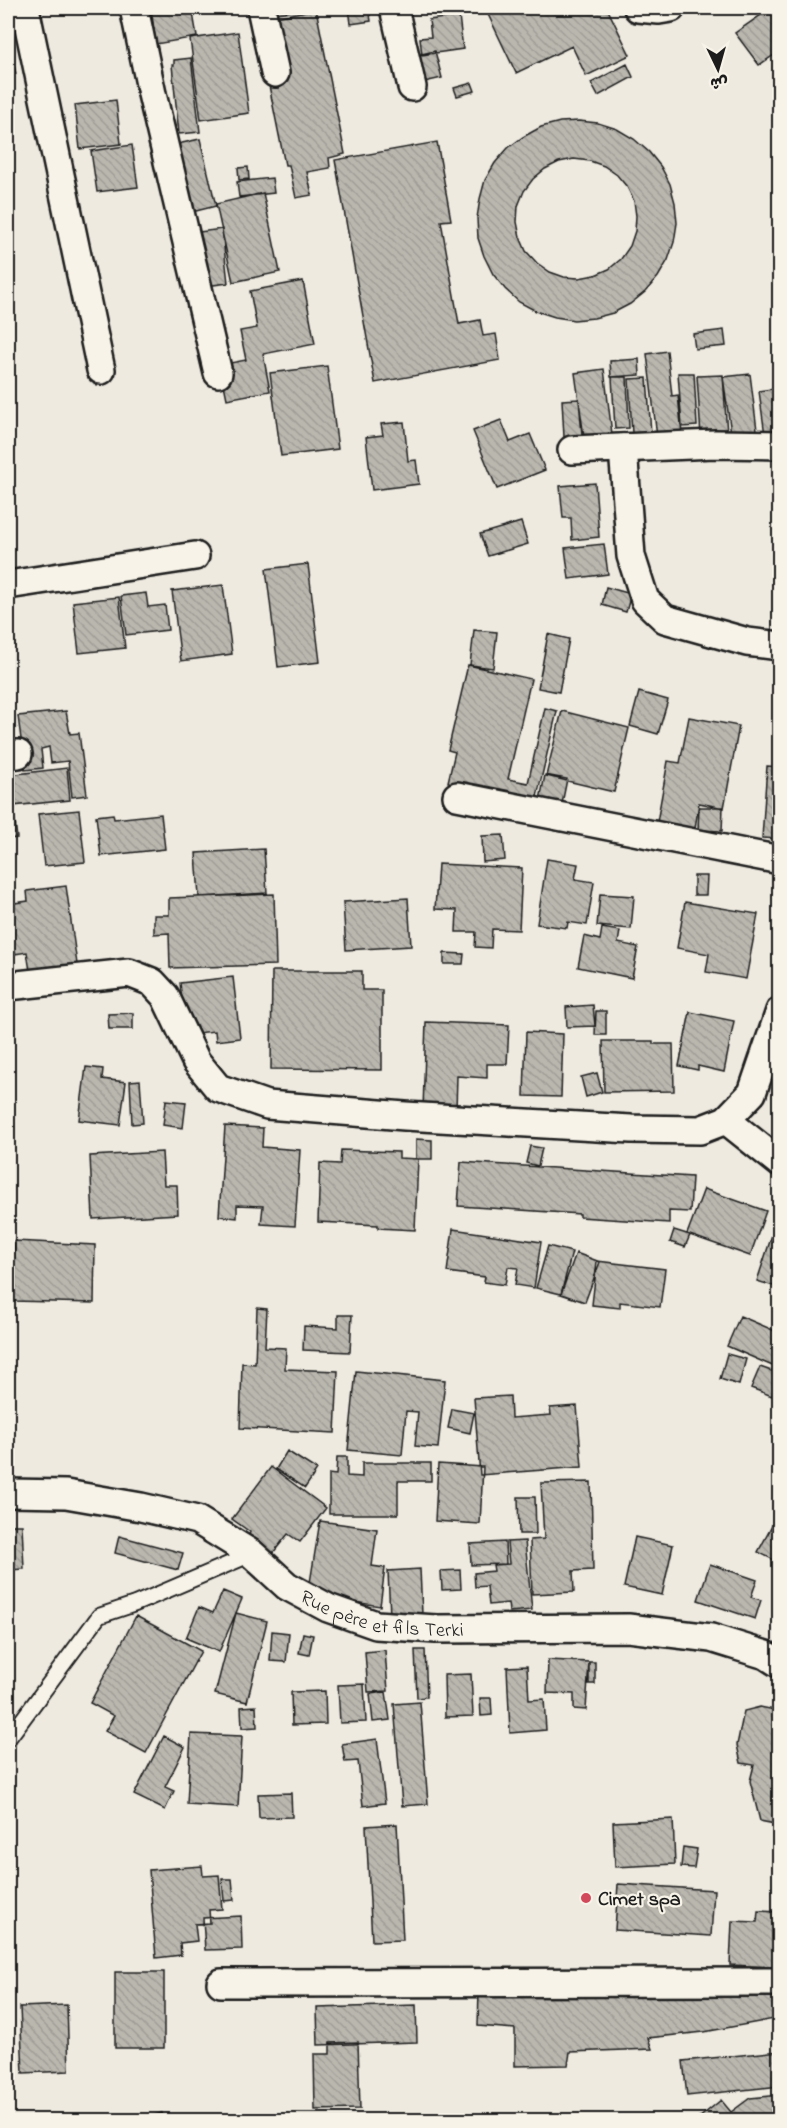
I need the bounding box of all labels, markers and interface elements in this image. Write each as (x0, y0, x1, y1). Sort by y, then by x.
north arrow (688, 39, 748, 99)
text: ش (709, 69, 729, 95)
street label: Rue père et fils Terki (294, 1584, 464, 1646)
place label: Cimet spa (598, 1886, 681, 1915)
marker: Cimet spa (579, 1891, 593, 1905)

